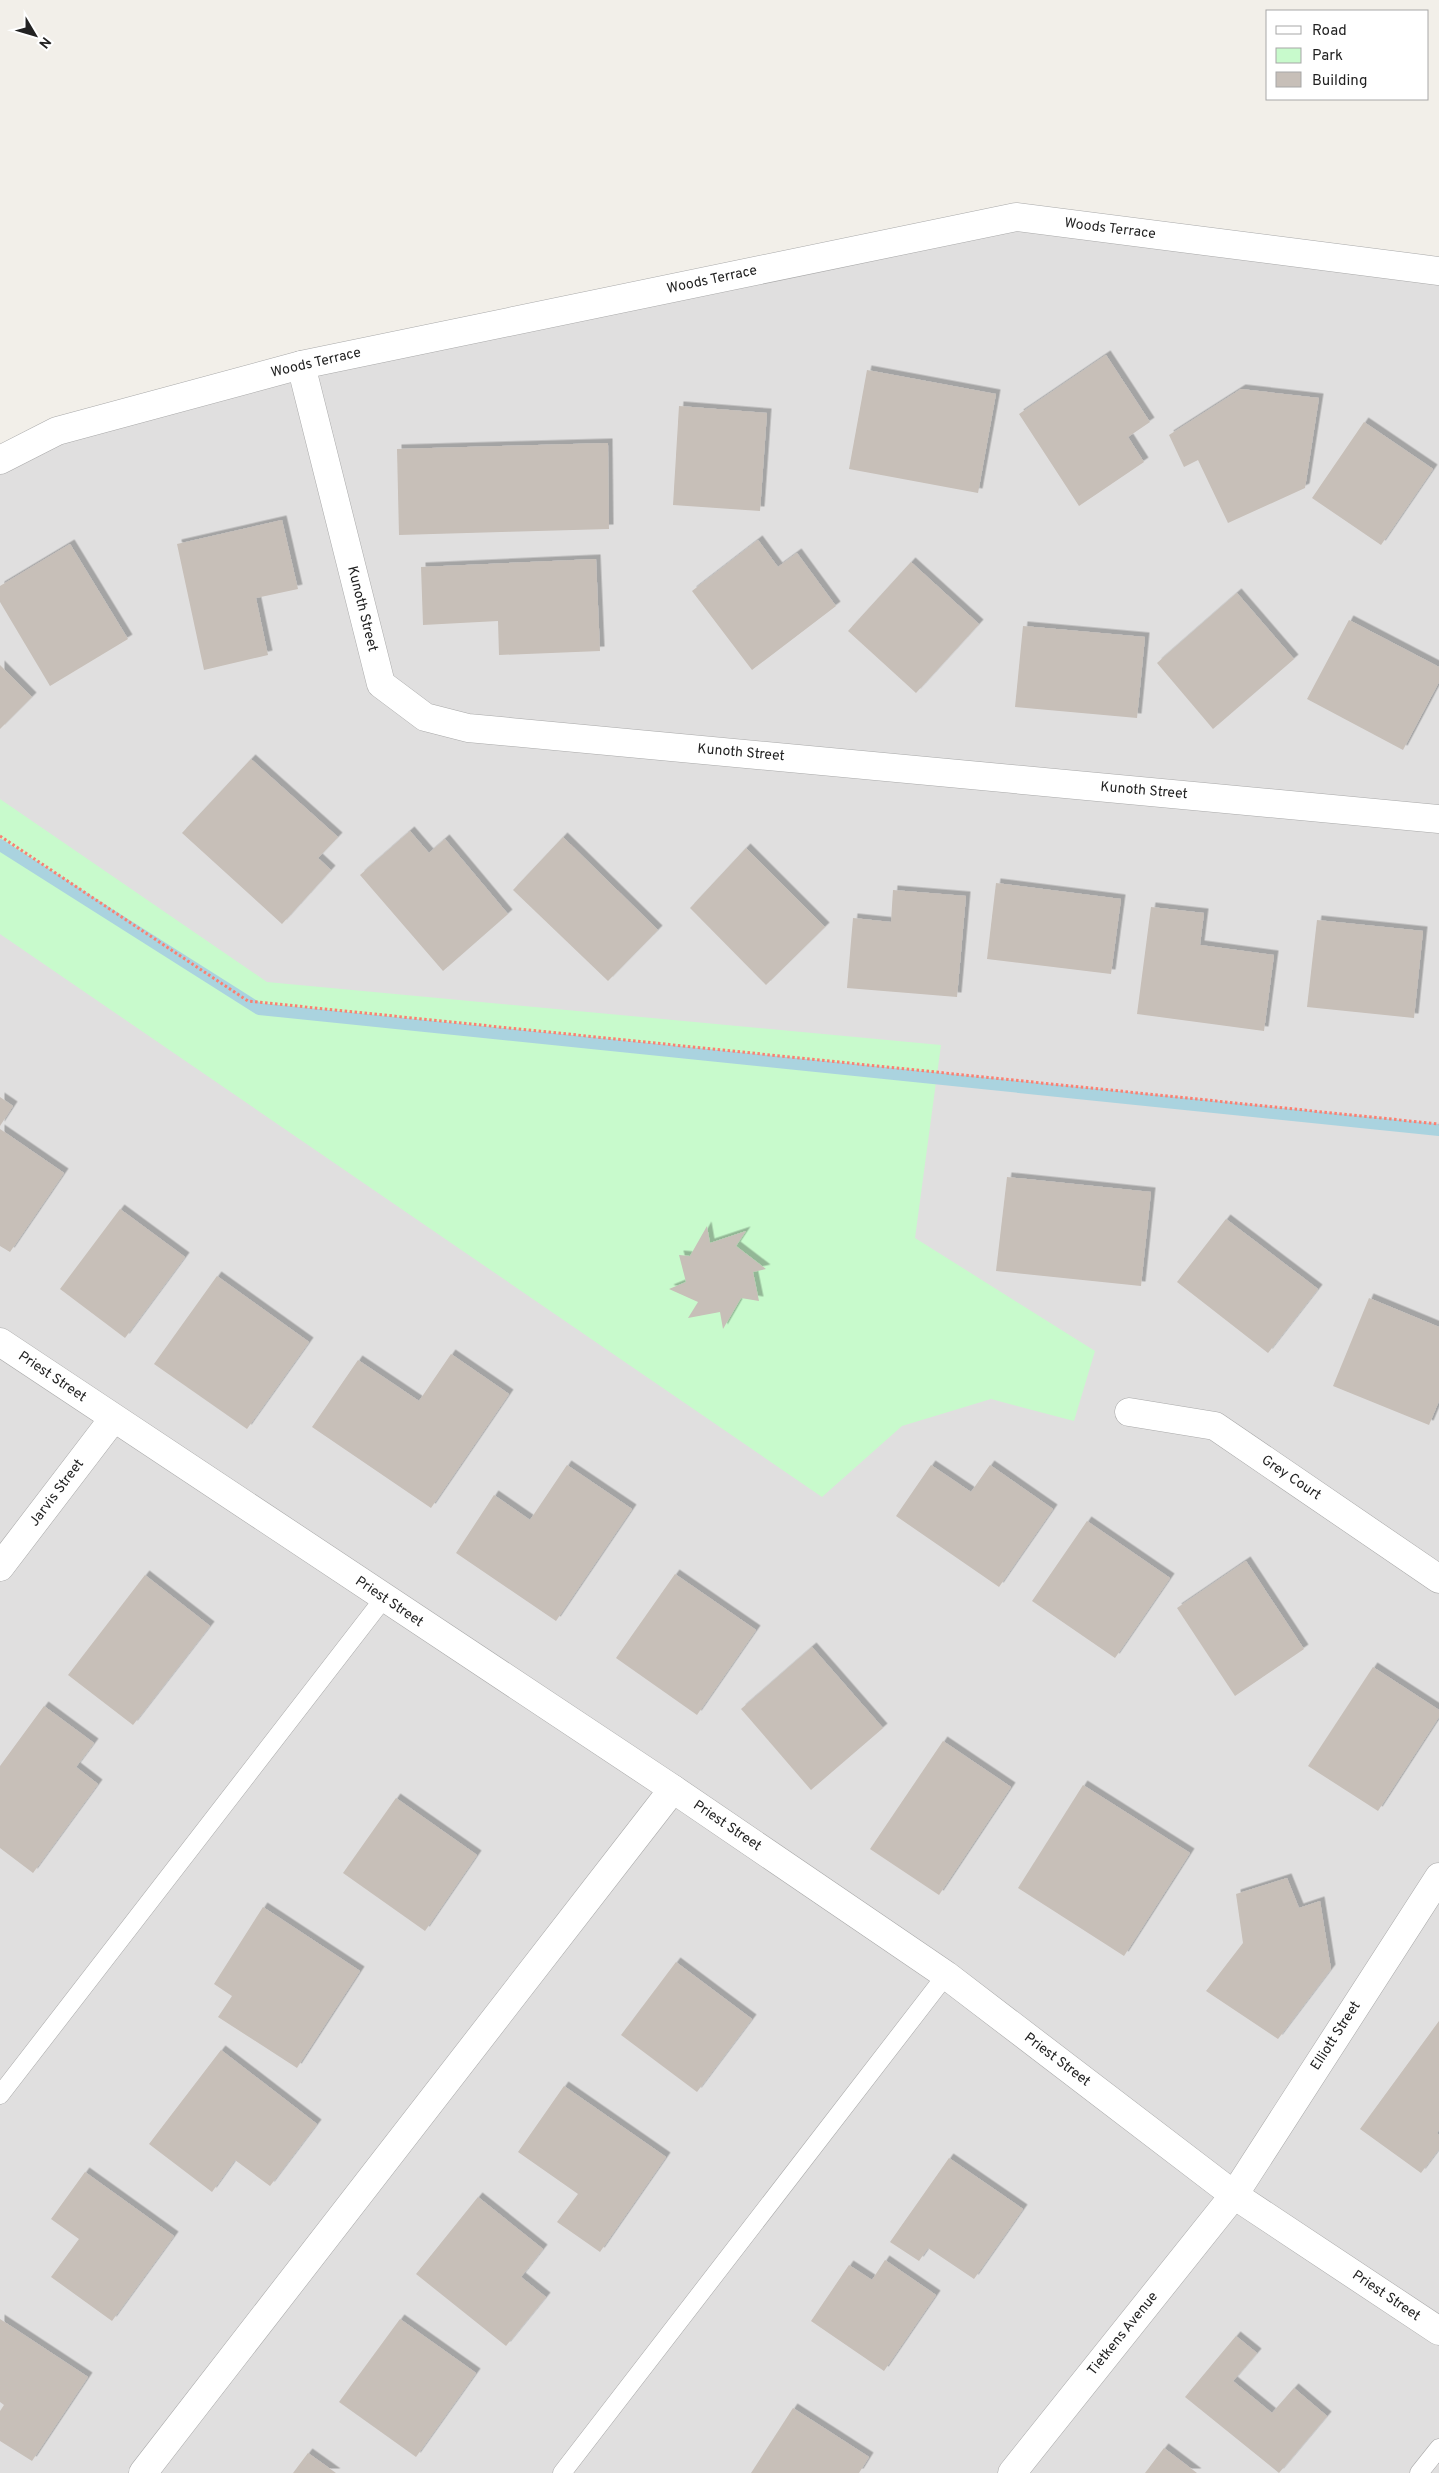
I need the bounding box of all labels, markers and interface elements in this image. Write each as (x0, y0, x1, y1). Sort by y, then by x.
north arrow (10, 10, 60, 60)
legend (1266, 10, 1429, 100)
text: Road (1312, 22, 1347, 41)
text: N (34, 33, 54, 51)
text: Park (1312, 47, 1343, 66)
text: Building (1312, 72, 1367, 91)
street label: Woods Terrace (1063, 215, 1157, 243)
street label: Woods Terrace (665, 262, 759, 298)
street label: Woods Terrace (269, 344, 363, 382)
street label: Kunoth Street (343, 564, 381, 654)
street label: Kunoth Street (697, 741, 785, 765)
street label: Kunoth Street (1100, 779, 1188, 803)
street label: Priest Street (15, 1348, 89, 1406)
street label: Grey Court (1258, 1452, 1324, 1504)
street label: Jarvis Street (26, 1456, 88, 1530)
street label: Priest Street (352, 1573, 426, 1631)
street label: Priest Street (690, 1797, 764, 1855)
street label: Elliott Street (1307, 1998, 1365, 2074)
street label: Priest Street (1020, 2030, 1094, 2090)
street label: Priest Street (1349, 2267, 1423, 2325)
street label: Tietkens Avenue (1084, 2289, 1162, 2379)

